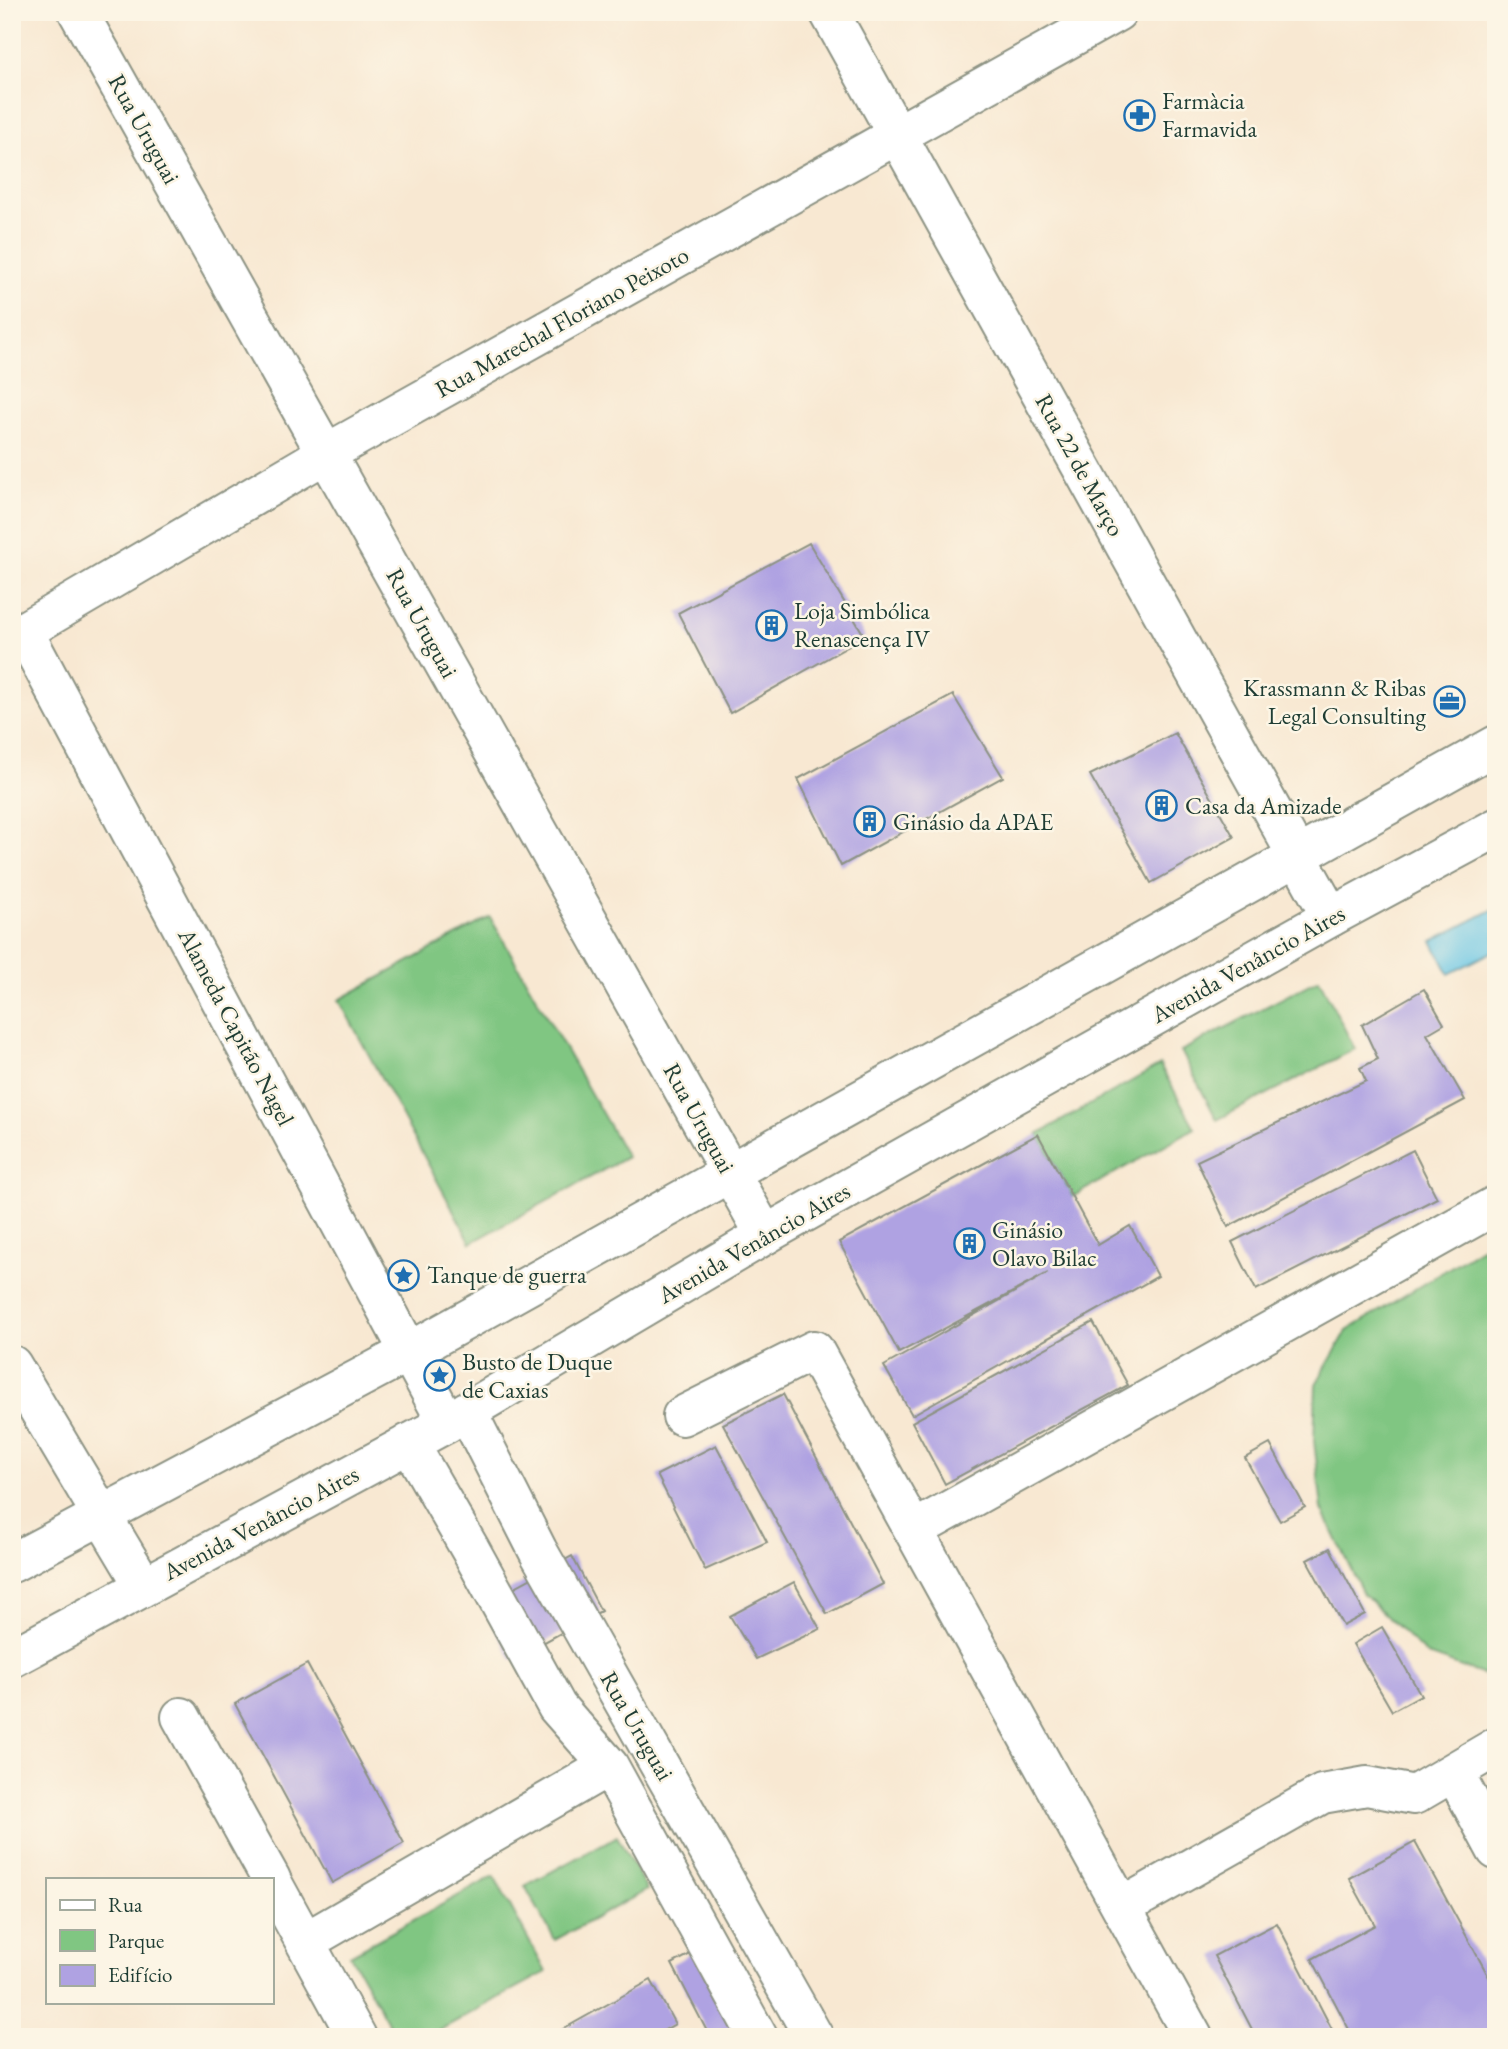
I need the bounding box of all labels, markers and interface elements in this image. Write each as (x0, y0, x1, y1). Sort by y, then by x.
street label: Rua Uruguai (102, 68, 187, 189)
place label: Farmàcia Farmavida (1162, 85, 1257, 144)
pharmacy icon: Farmàcia Farmavida (1122, 98, 1156, 132)
street label: Rua Marechal Floriano Peixoto (429, 239, 694, 404)
street label: Rua 22 de Março (1029, 388, 1132, 542)
street label: Rua Uruguai (380, 562, 465, 683)
place label: Loja Simbólica Renascença IV (794, 595, 931, 654)
building icon: Loja Simbólica Renascença IV (754, 608, 788, 642)
place label: Krassmann & Ribas Legal Consulting (1243, 672, 1427, 731)
office icon: Krassmann & Ribas Legal Consulting (1432, 685, 1466, 719)
building icon: Casa da Amizade (1145, 789, 1179, 823)
place label: Casa da Amizade (1185, 790, 1342, 821)
building icon: Ginásio da APAE (853, 805, 887, 839)
place label: Ginásio da APAE (893, 806, 1053, 837)
street label: Avenida Venâncio Aires (1144, 897, 1350, 1030)
street label: Alameda Capitão Nagel (171, 922, 302, 1131)
street label: Rua Uruguai (657, 1057, 742, 1178)
street label: Avenida Venâncio Aires (651, 1175, 856, 1311)
place label: Ginásio Olavo Bilac (992, 1214, 1097, 1273)
building icon: Ginásio Olavo Bilac (952, 1227, 986, 1261)
place icon: Tanque de guerra (387, 1258, 421, 1292)
place label: Tanque de guerra (427, 1259, 587, 1290)
place label: Busto de Duque de Caxias (462, 1346, 612, 1405)
place icon: Busto de Duque de Caxias (422, 1359, 456, 1393)
street label: Avenida Venâncio Aires (157, 1458, 364, 1588)
street label: Rua Uruguai (594, 1666, 681, 1786)
legend (46, 1878, 273, 2004)
text: Rua (108, 1891, 143, 1918)
text: Parque (108, 1927, 164, 1954)
text: Edifício (108, 1961, 172, 1988)

